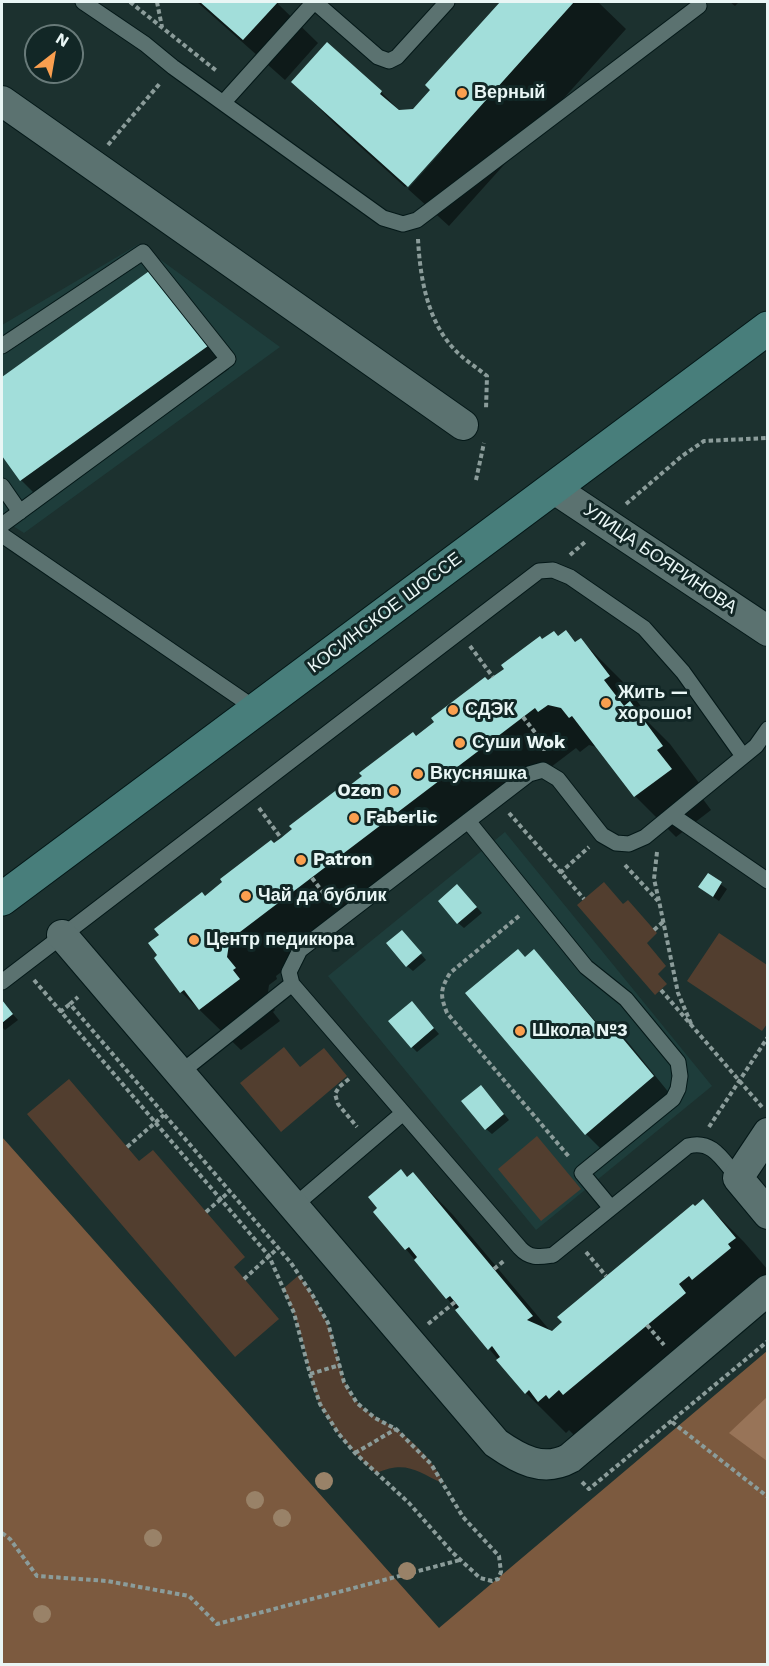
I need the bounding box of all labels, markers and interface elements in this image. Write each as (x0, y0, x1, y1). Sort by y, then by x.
north arrow (24, 24, 84, 84)
text: N (53, 29, 72, 51)
place label: Верный (474, 82, 545, 104)
marker: Верный (455, 86, 469, 100)
street label: УЛИЦА БОЯРИНОВА (579, 500, 741, 618)
street label: КОСИНСКОЕ ШОССЕ (304, 548, 466, 678)
place label: Жить — хорошо! (618, 682, 692, 724)
marker: Жить — хорошо! (599, 696, 613, 710)
place label: СДЭК (465, 699, 514, 721)
marker: СДЭК (446, 703, 460, 717)
place label: Суши Wok (472, 732, 565, 754)
marker: Суши Wok (453, 736, 467, 750)
place label: Вкусняшка (430, 763, 527, 785)
marker: Вкусняшка (411, 767, 425, 781)
place label: Ozon (338, 780, 382, 802)
marker: Ozon (387, 784, 401, 798)
place label: Faberlic (366, 807, 437, 829)
marker: Faberlic (347, 811, 361, 825)
place label: Patron (313, 849, 373, 871)
marker: Patron (294, 853, 308, 867)
place label: Чай да бублик (258, 885, 387, 907)
marker: Чай да бублик (239, 889, 253, 903)
place label: Центр педикюра (206, 929, 354, 951)
marker: Центр педикюра (187, 933, 201, 947)
place label: Школа №3 (532, 1020, 628, 1042)
marker: Школа №3 (513, 1024, 527, 1038)

